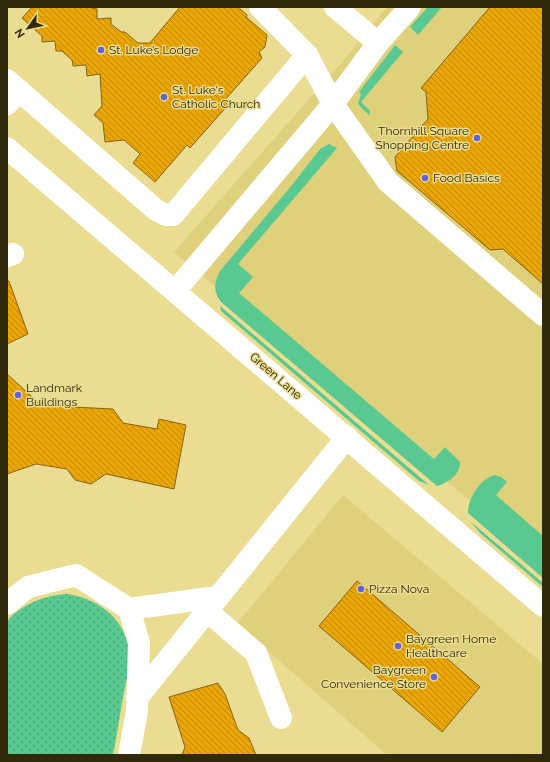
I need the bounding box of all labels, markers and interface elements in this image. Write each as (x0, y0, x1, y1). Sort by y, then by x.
north arrow (8, 8, 48, 48)
text: N (12, 26, 28, 40)
place label: St. Luke’s Lodge (109, 43, 198, 57)
marker: St. Luke’s Lodge (96, 45, 106, 55)
place label: St. Luke's Catholic Church (172, 83, 260, 111)
marker: St. Luke's Catholic Church (159, 92, 169, 102)
place label: Thornhill Square Shopping Centre (375, 124, 469, 152)
marker: Thornhill Square Shopping Centre (472, 133, 482, 143)
place label: Food Basics (433, 171, 500, 185)
marker: Food Basics (420, 173, 430, 183)
street label: Green Lane (247, 350, 305, 402)
place label: Landmark Buildings (26, 381, 83, 409)
marker: Landmark Buildings (13, 390, 23, 400)
place label: Pizza Nova (369, 582, 429, 596)
marker: Pizza Nova (356, 584, 366, 594)
place label: Baygreen Home Healthcare (406, 632, 496, 660)
marker: Baygreen Home Healthcare (393, 641, 403, 651)
place label: Baygreen Convenience Store (321, 663, 426, 691)
marker: Baygreen Convenience Store (429, 672, 439, 682)

